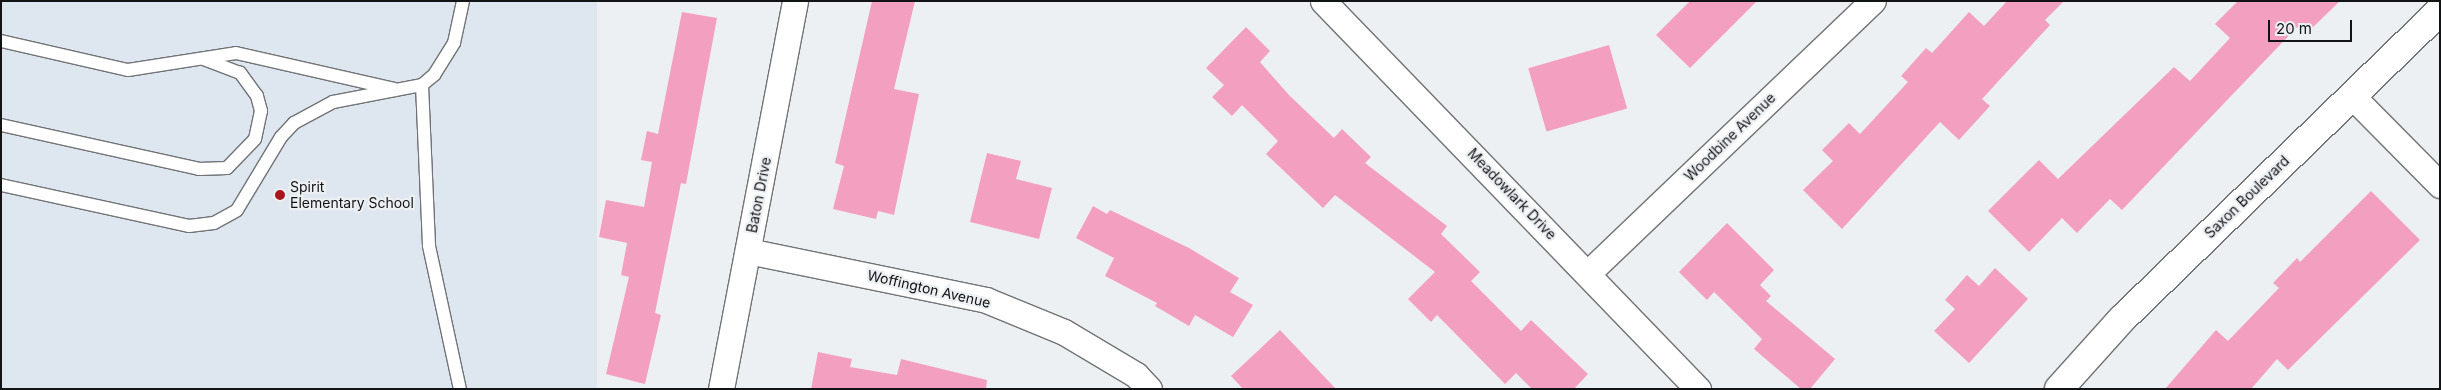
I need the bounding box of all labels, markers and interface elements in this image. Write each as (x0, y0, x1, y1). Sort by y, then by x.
scale bar (2271, 10, 2355, 42)
text: 20 m (2276, 19, 2312, 38)
street label: Woodbine Avenue (1681, 89, 1779, 185)
street label: Meadowlark Drive (1464, 145, 1560, 243)
street label: Saxon Boulevard (2201, 152, 2293, 242)
street label: Baton Drive (743, 156, 775, 234)
place label: Spirit Elementary School (290, 179, 414, 212)
marker: Spirit Elementary School (274, 189, 286, 201)
street label: Woffington Avenue (866, 267, 992, 311)

